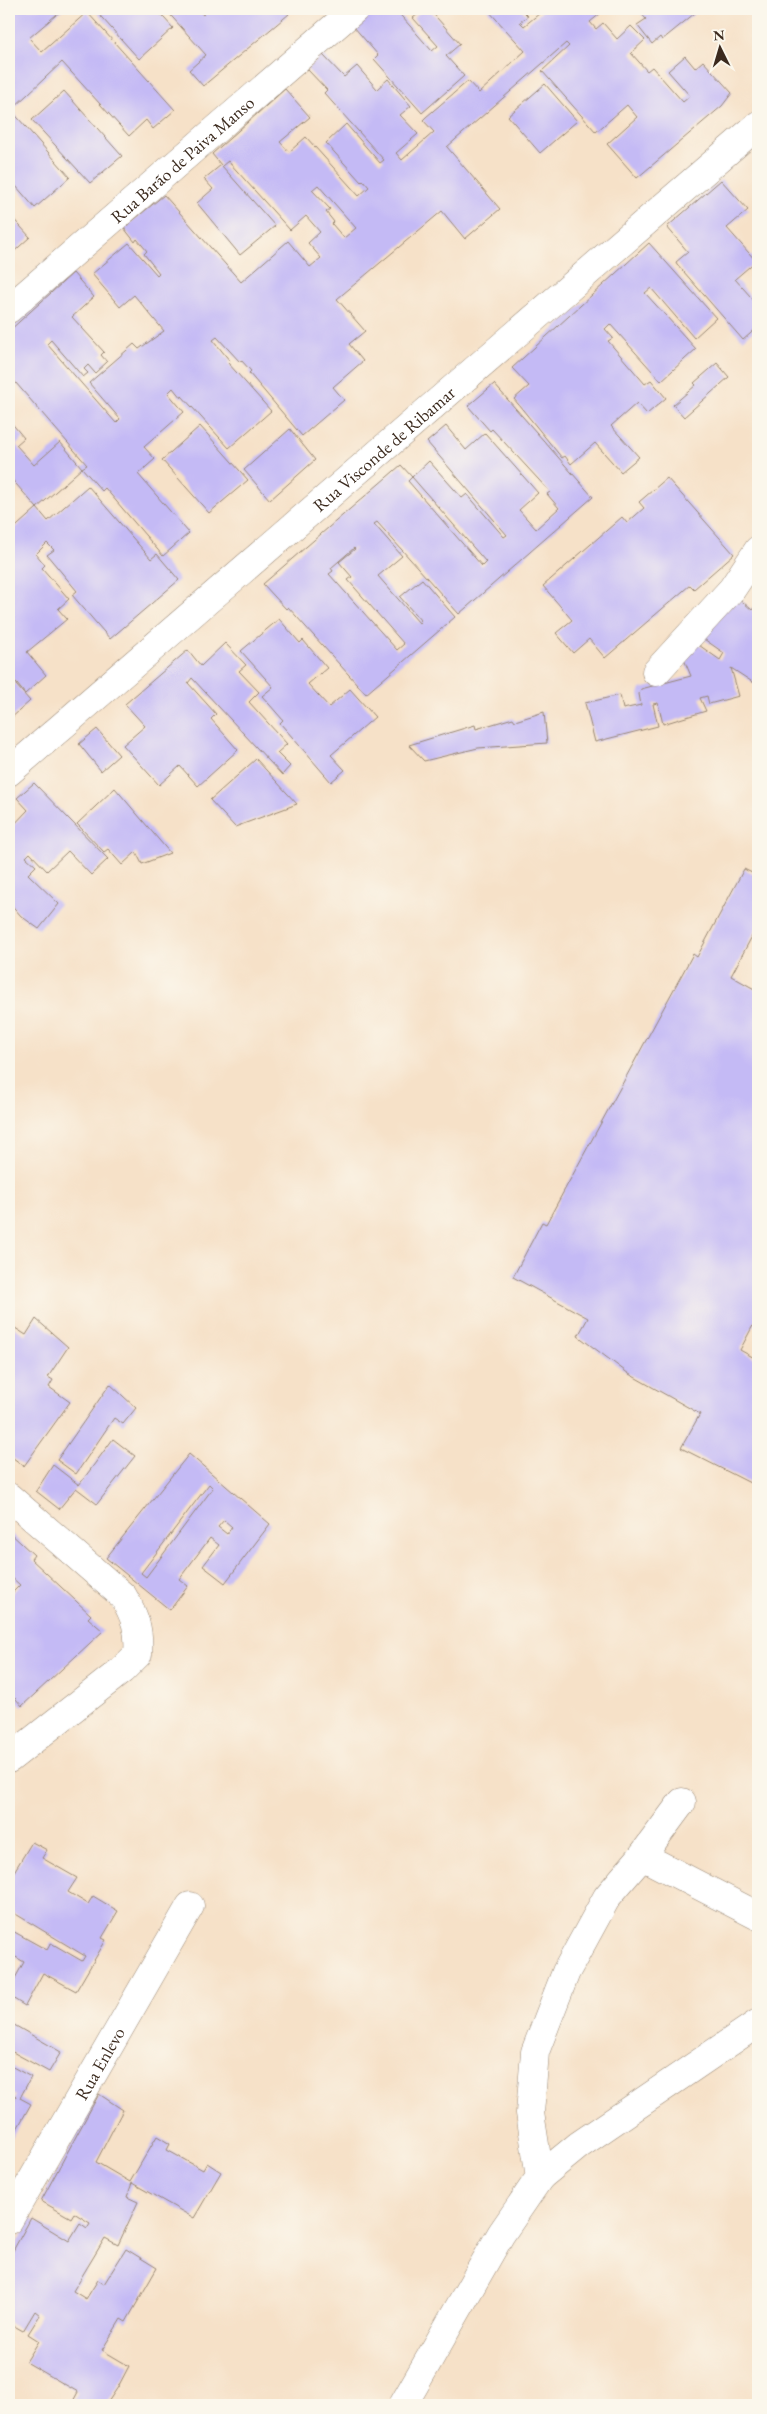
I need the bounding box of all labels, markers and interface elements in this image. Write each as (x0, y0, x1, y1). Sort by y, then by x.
north arrow (694, 22, 744, 72)
text: N (712, 26, 726, 45)
street label: Rua Barão de Paiva Manso (105, 90, 259, 228)
street label: Rua Visconde de Ribamar (308, 381, 459, 516)
street label: Rua Enlevo (69, 2022, 130, 2104)

